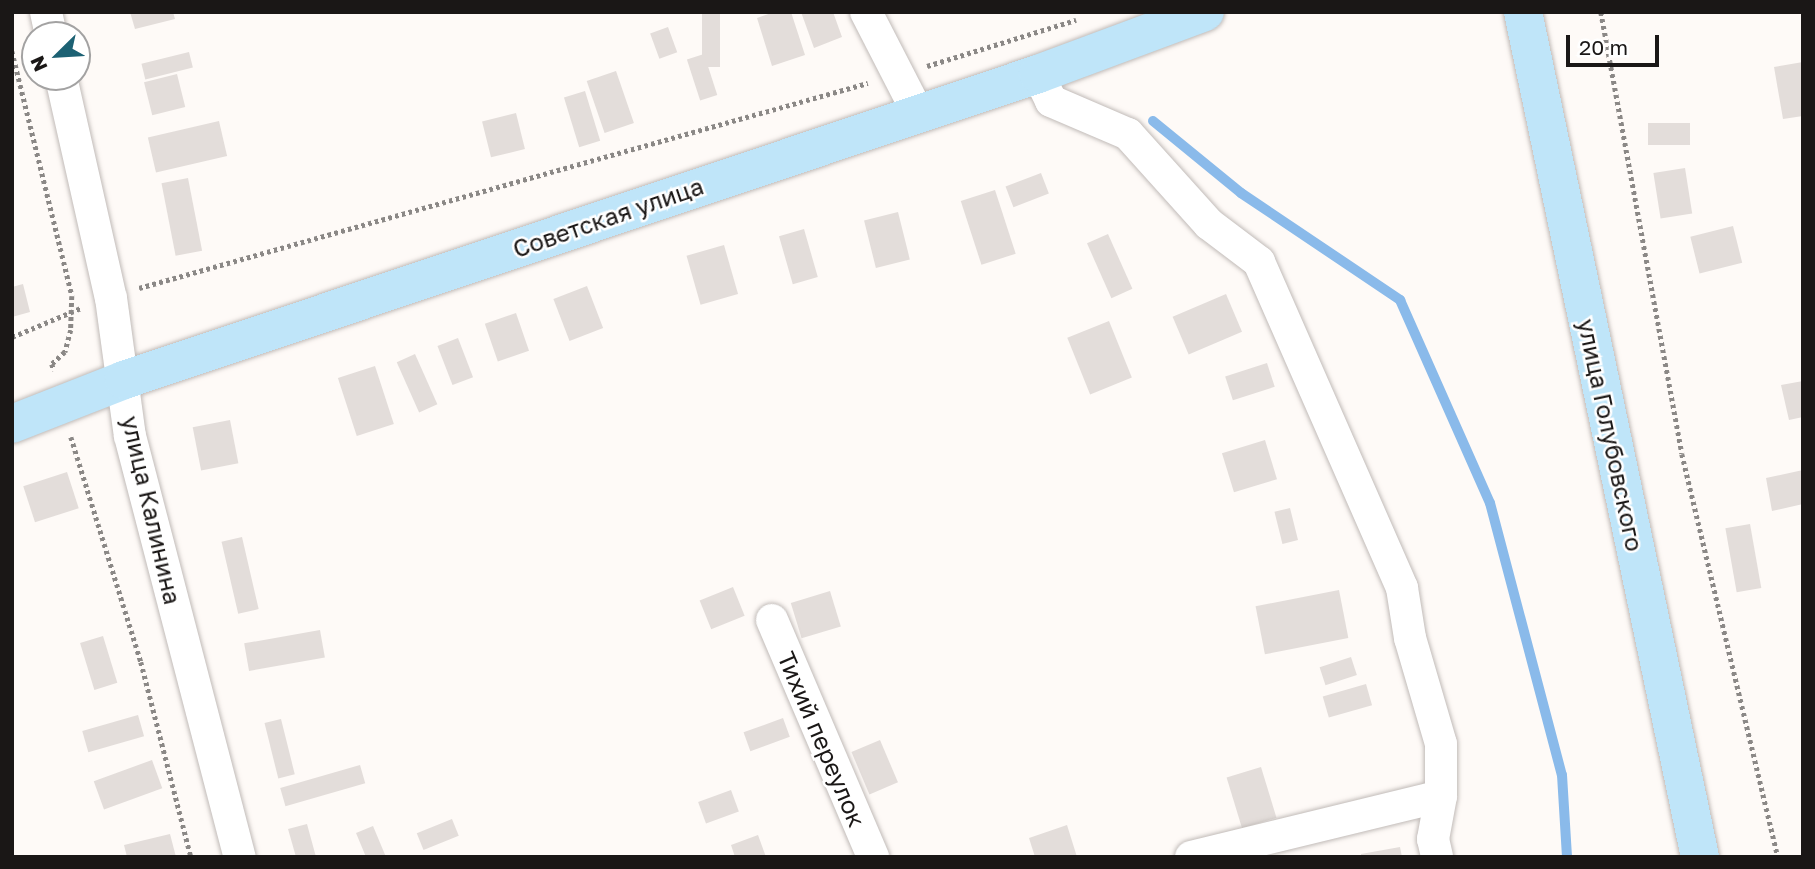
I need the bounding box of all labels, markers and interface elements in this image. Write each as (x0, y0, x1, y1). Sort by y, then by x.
north arrow (21, 21, 91, 91)
scale bar (1570, 21, 1663, 65)
text: 20 m (1579, 34, 1628, 60)
text: N (25, 53, 52, 75)
street label: Советская улица (509, 171, 707, 263)
street label: улица Голубовского (1572, 316, 1650, 554)
street label: улица Калинина (116, 413, 188, 607)
street label: Тихий переулок (772, 647, 872, 831)

